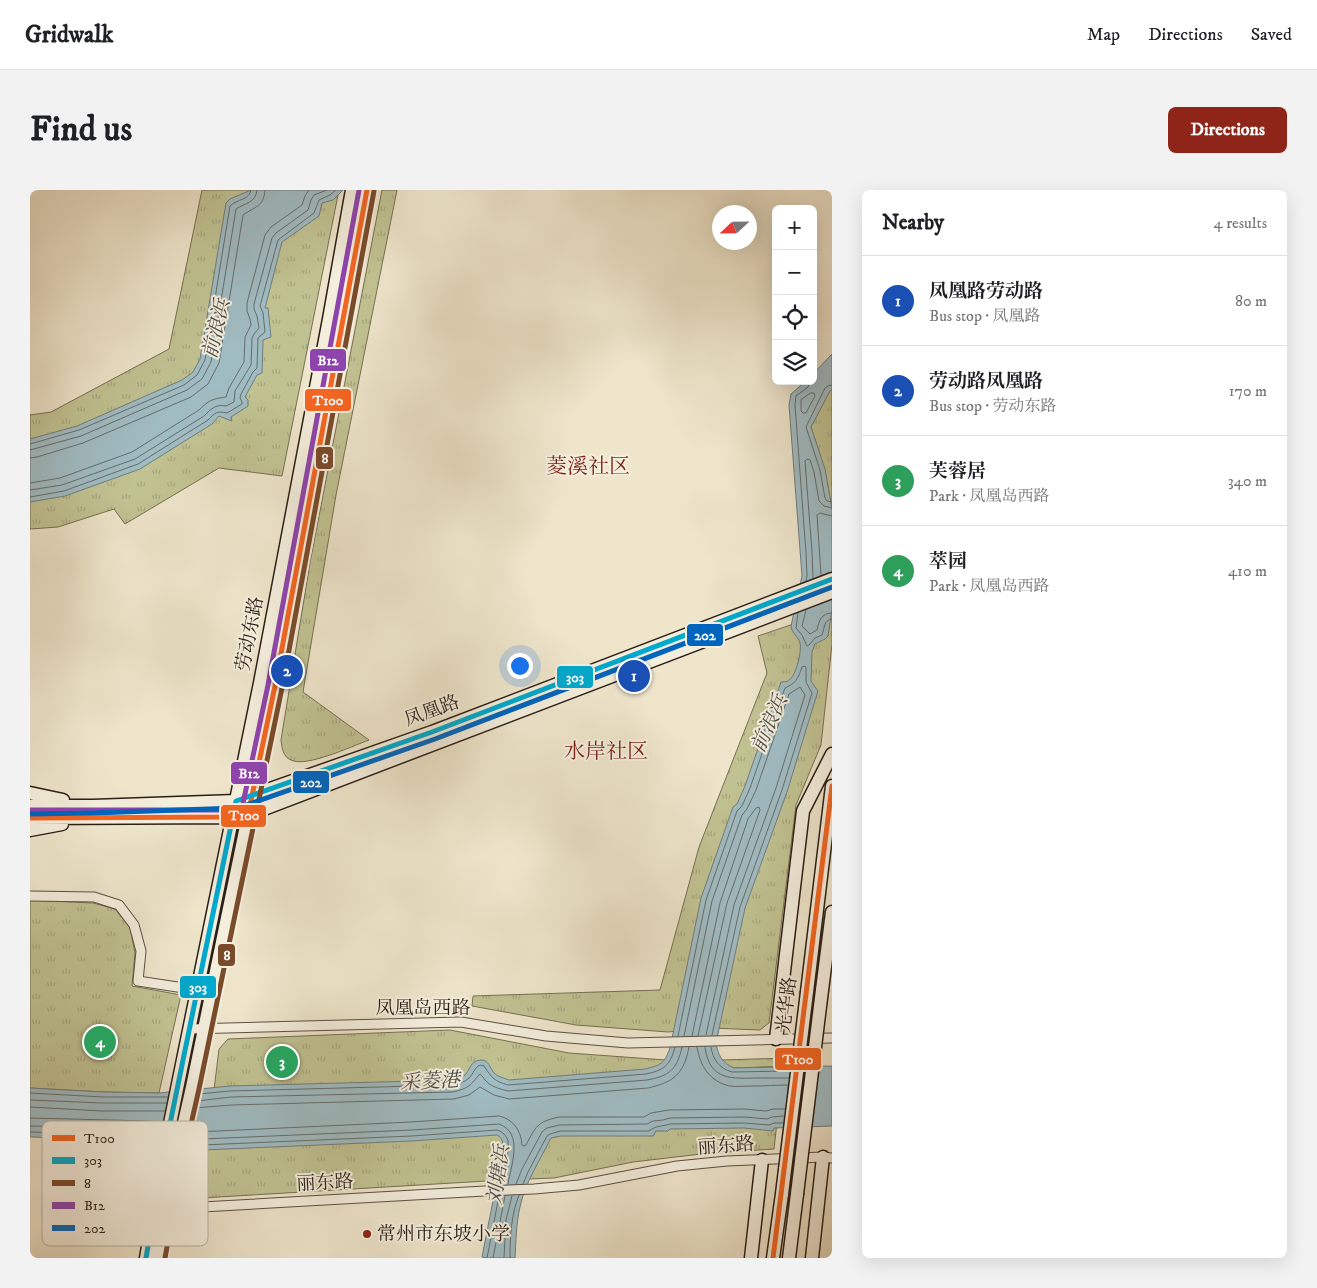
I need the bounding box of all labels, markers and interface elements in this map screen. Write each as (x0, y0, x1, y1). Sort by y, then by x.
text: Gridwalk (25, 20, 113, 50)
text: Map (1087, 24, 1120, 46)
text: Directions (1148, 24, 1223, 46)
text: Saved (1251, 24, 1292, 46)
button: Directions (1168, 107, 1287, 153)
text: Find us (30, 108, 132, 152)
north arrow (712, 205, 757, 250)
map controls (772, 205, 817, 385)
button: + (772, 205, 817, 250)
text: Nearby (882, 210, 944, 236)
text: 4 results (1214, 213, 1267, 233)
button: − (772, 250, 817, 295)
text: 凤凰路劳动路 (929, 280, 1043, 303)
text: 1 (895, 291, 901, 311)
text: 80 m (1235, 291, 1267, 311)
water label: 前浪浜 (198, 295, 236, 361)
button: locate (772, 295, 817, 340)
text: Bus stop · 凤凰路 (929, 306, 1041, 326)
button: layers (772, 340, 817, 385)
line badge: B12 (309, 348, 347, 372)
text: B12 (318, 352, 340, 370)
text: 劳动路凤凰路 (929, 370, 1043, 393)
text: 2 (894, 381, 902, 401)
text: 170 m (1229, 381, 1267, 401)
line badge: T100 (304, 388, 352, 412)
text: T100 (312, 392, 344, 410)
text: Bus stop · 劳动东路 (929, 396, 1057, 416)
line badge: 8 (315, 446, 334, 470)
text: 8 (321, 450, 329, 468)
district label: 菱溪社区 (546, 454, 630, 480)
text: 芙蓉居 (929, 460, 986, 483)
text: 3 (895, 471, 901, 491)
text: 340 m (1228, 471, 1267, 491)
text: Park · 凤凰岛西路 (929, 486, 1050, 506)
text: 萃园 (929, 550, 967, 573)
text: 4 (893, 561, 903, 581)
text: 410 m (1228, 561, 1267, 581)
text: Park · 凤凰岛西路 (929, 576, 1050, 596)
street label: 劳动东路 (231, 594, 269, 674)
line badge: 202 (686, 623, 724, 647)
text: 202 (694, 627, 717, 645)
pin: 2 (271, 652, 303, 690)
your location (507, 653, 533, 679)
pin: 1 (618, 657, 650, 695)
line badge: 303 (556, 665, 594, 689)
text: 303 (566, 669, 584, 687)
street label: 凤凰路 (401, 690, 463, 732)
water label: 前浪浜 (746, 690, 794, 756)
district label: 水岸社区 (564, 739, 648, 765)
line badge: B12 (230, 761, 268, 785)
text: B12 (239, 765, 261, 783)
line badge: 202 (292, 770, 330, 794)
text: 202 (300, 774, 323, 792)
line badge: T100 (220, 804, 267, 828)
text: T100 (228, 807, 260, 825)
line badge: 8 (217, 943, 236, 967)
text: 8 (223, 947, 231, 965)
line badge: 303 (179, 975, 217, 999)
street label: 光华路 (772, 975, 802, 1035)
text: 303 (189, 979, 207, 997)
street label: 凤凰岛西路 (375, 997, 471, 1020)
pin: 4 (84, 1023, 116, 1061)
pin: 3 (266, 1043, 298, 1081)
line badge: T100 (774, 1047, 822, 1071)
text: T100 (782, 1051, 814, 1069)
water label: 采菱港 (399, 1068, 464, 1096)
legend (42, 1121, 208, 1246)
text: T100 (84, 1130, 115, 1148)
street label: 丽东路 (697, 1133, 755, 1159)
water label: 刘塘浜 (482, 1142, 516, 1206)
text: 303 (84, 1152, 102, 1170)
street label: 丽东路 (296, 1170, 354, 1196)
text: 8 (84, 1175, 91, 1193)
text: B12 (84, 1197, 105, 1215)
text: 202 (84, 1220, 105, 1238)
place label: 常州市东坡小学 (377, 1223, 510, 1246)
marker: 常州市东坡小学 (361, 1228, 373, 1240)

